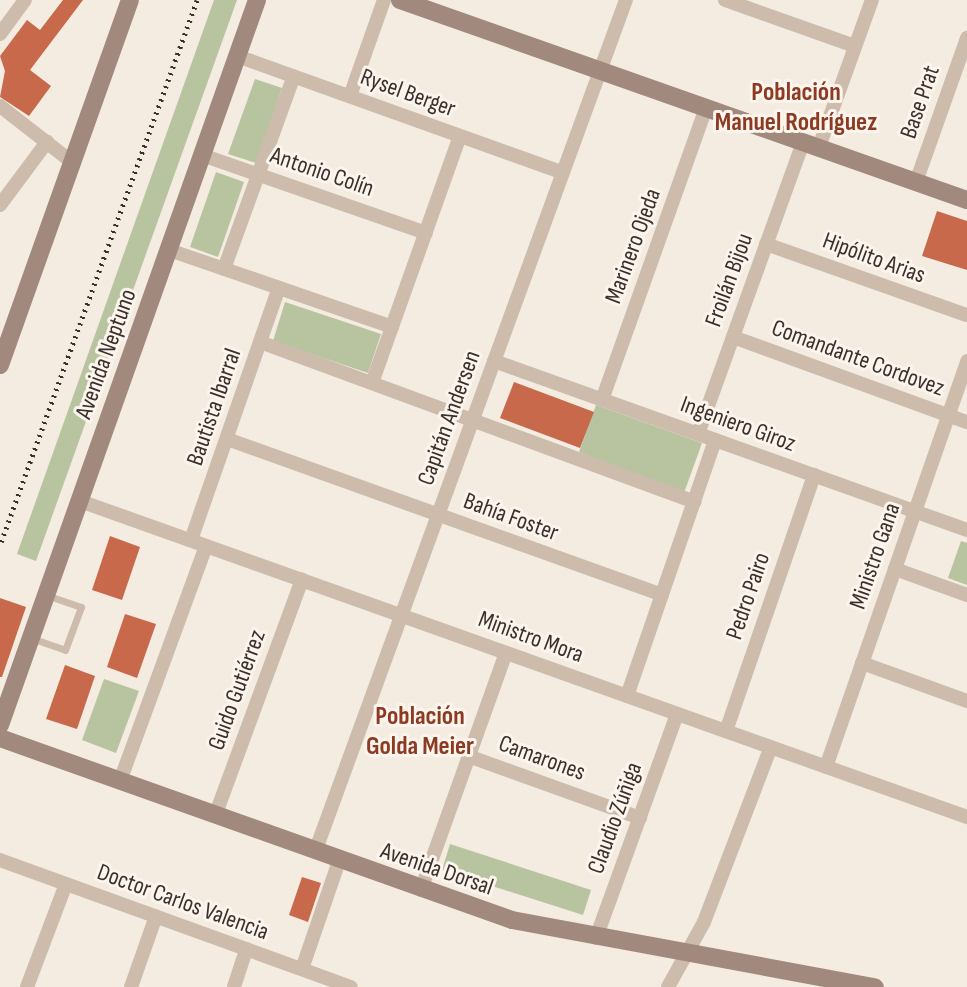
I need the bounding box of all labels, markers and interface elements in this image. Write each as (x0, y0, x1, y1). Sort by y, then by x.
street label: Base Prat (894, 62, 946, 142)
street label: Rysel Berger (357, 63, 459, 123)
district label: Población Manuel Rodríguez (715, 77, 877, 138)
street label: Antonio Colín (267, 141, 377, 203)
street label: Marinero Ojeda (599, 185, 667, 307)
street label: Hipólito Arias (819, 226, 929, 290)
street label: Froilán Bijou (699, 229, 759, 331)
street label: Avenida Neptuno (69, 285, 143, 423)
street label: Comandante Cordovez (768, 313, 948, 403)
street label: Bautista Ibarral (181, 345, 247, 469)
street label: Capitán Andersen (411, 347, 487, 489)
street label: Ingeniero Giroz (677, 390, 799, 458)
street label: Bahía Foster (460, 487, 562, 547)
street label: Ministro Gana (843, 499, 907, 613)
street label: Pedro Pairo (720, 549, 776, 643)
street label: Ministro Mora (475, 605, 587, 669)
street label: Guido Gutiérrez (202, 626, 272, 754)
district label: Población Golda Meier (366, 701, 474, 762)
street label: Camarones (495, 729, 589, 787)
street label: Claudio Zúñiga (582, 758, 648, 878)
street label: Avenida Dorsal (377, 836, 497, 902)
street label: Doctor Carlos Valencia (93, 858, 273, 946)

